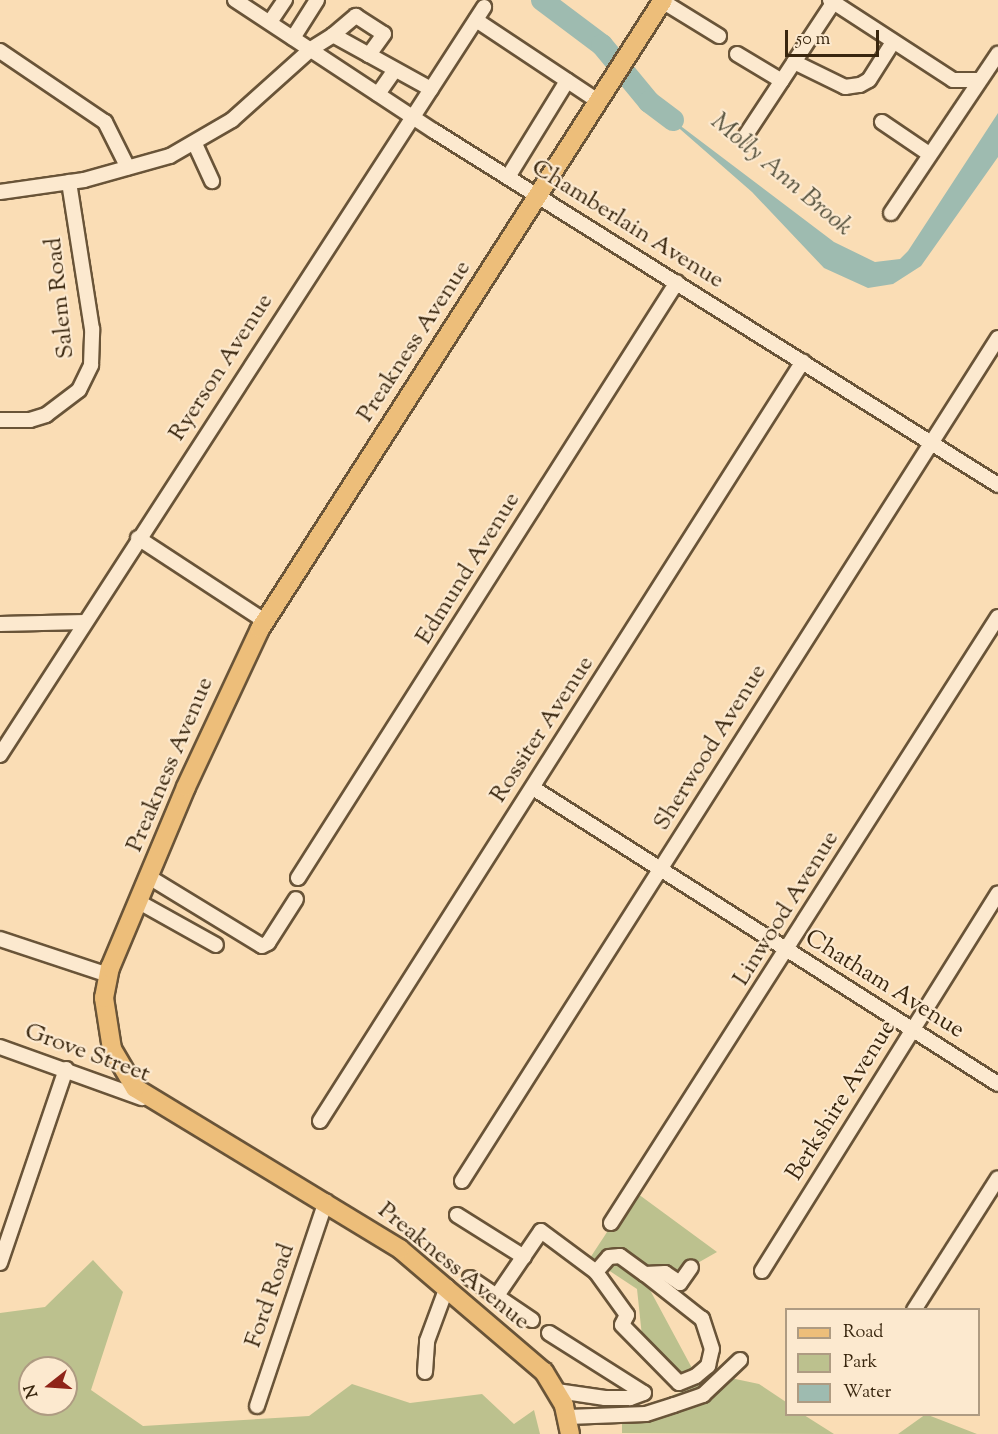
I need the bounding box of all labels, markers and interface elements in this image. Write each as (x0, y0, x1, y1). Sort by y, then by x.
scale bar (788, 18, 882, 56)
text: 50 m (796, 27, 830, 53)
water label: Molly Ann Brook (704, 107, 858, 243)
street label: Chamberlain Avenue (526, 154, 728, 296)
street label: Salem Road (40, 236, 82, 360)
street label: Preakness Avenue (352, 256, 478, 428)
street label: Ryerson Avenue (164, 289, 280, 447)
street label: Edmund Avenue (411, 487, 527, 651)
street label: Rossiter Avenue (485, 651, 601, 809)
street label: Sherwood Avenue (648, 660, 774, 836)
street label: Preakness Avenue (121, 673, 221, 857)
street label: Linwood Avenue (728, 826, 846, 992)
street label: Chatham Avenue (799, 924, 969, 1046)
street label: Berkshire Avenue (781, 1015, 903, 1187)
street label: Grove Street (20, 1018, 154, 1090)
street label: Preakness Avenue (371, 1197, 535, 1337)
street label: Ford Road (240, 1240, 302, 1352)
legend (785, 1308, 980, 1416)
text: Road (843, 1320, 883, 1346)
text: Park (843, 1350, 877, 1376)
north arrow (18, 1356, 78, 1416)
text: Water (843, 1380, 891, 1406)
text: N (19, 1381, 45, 1400)

